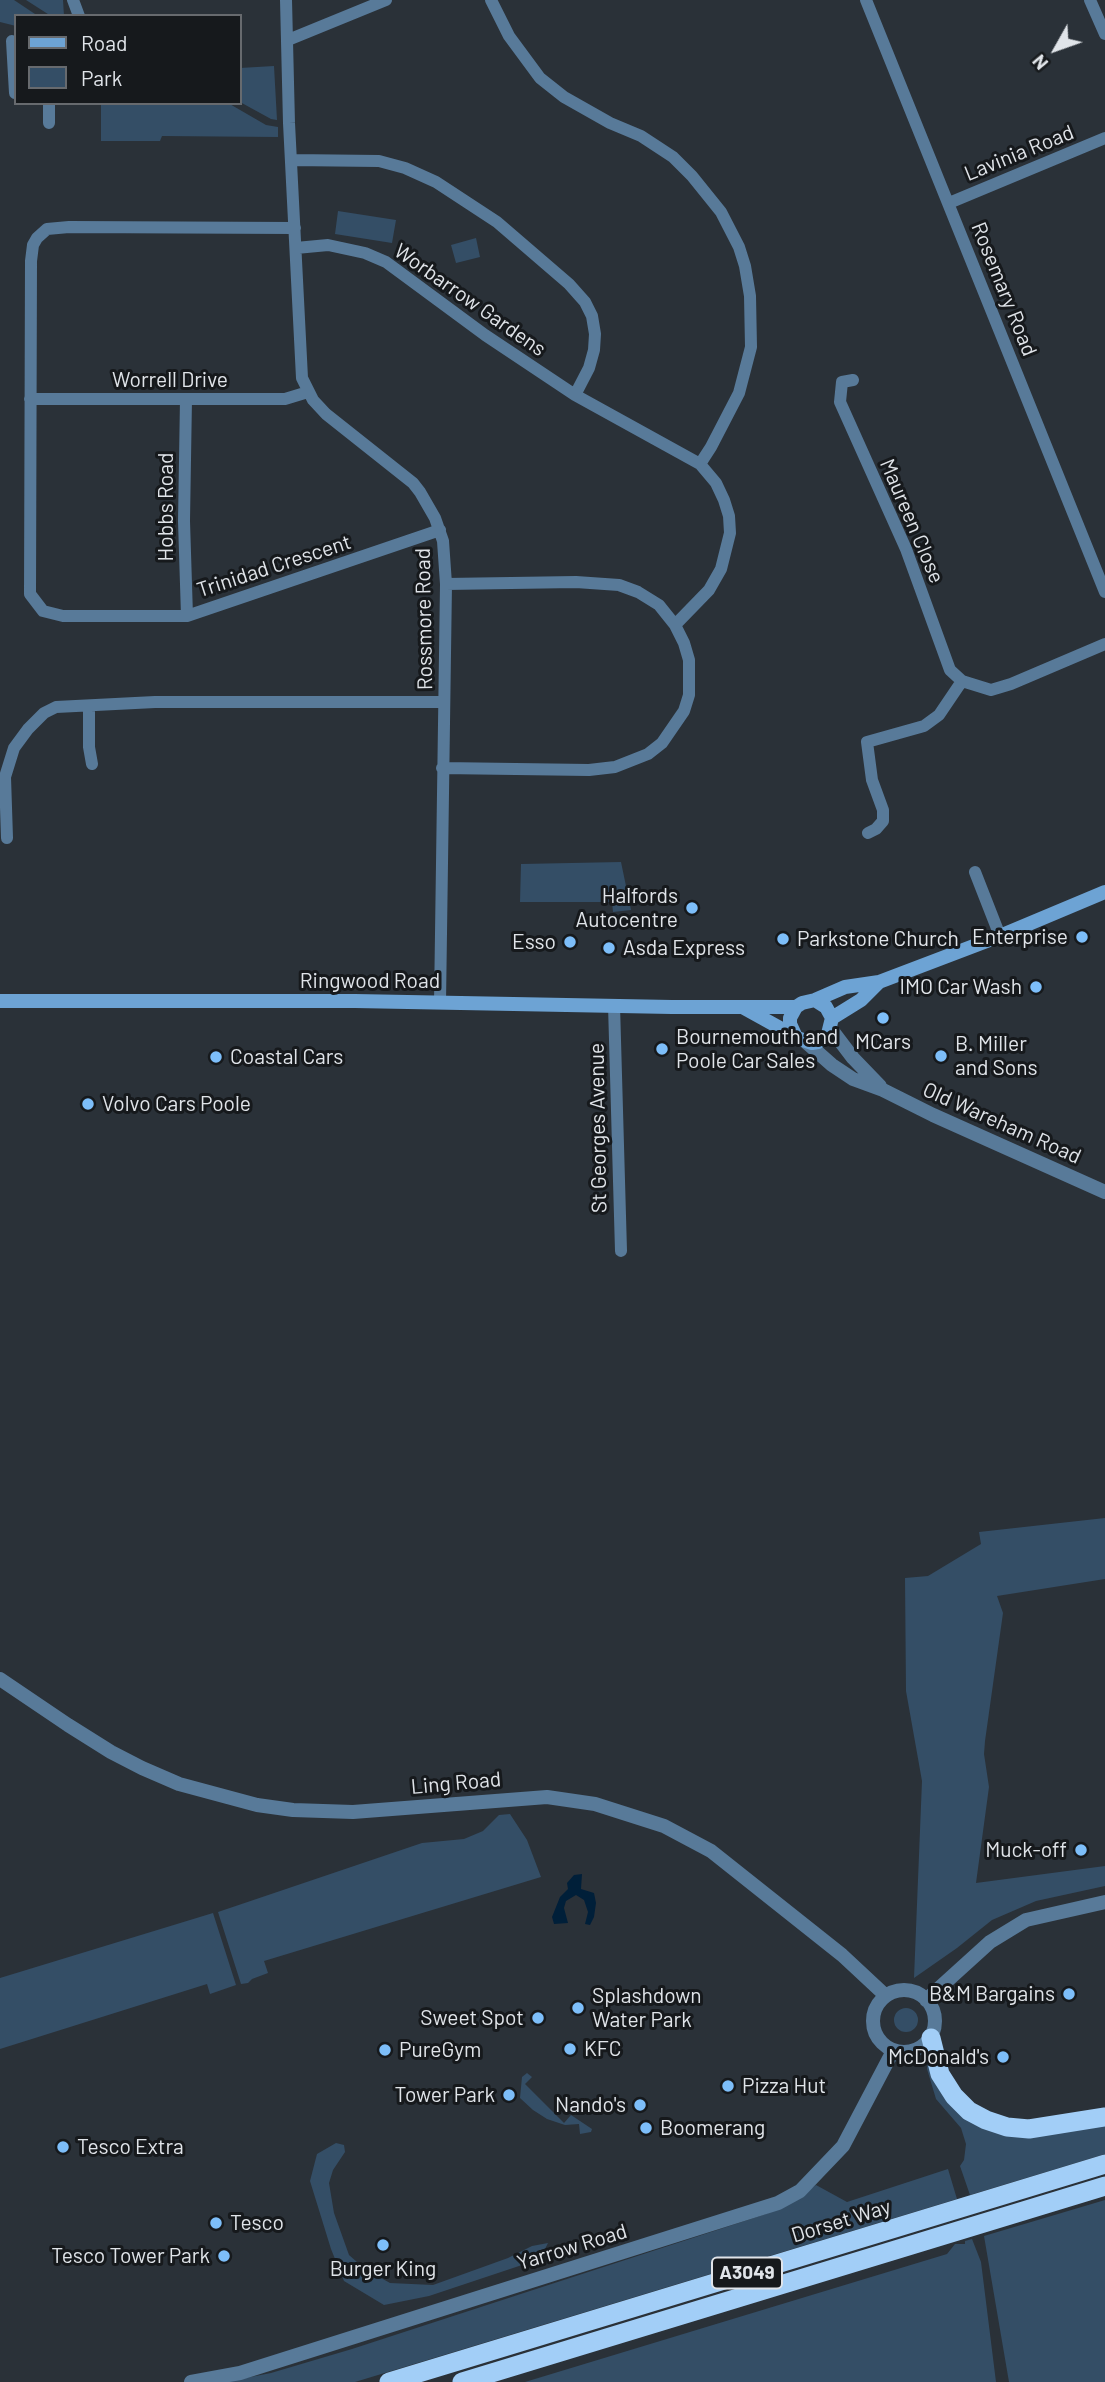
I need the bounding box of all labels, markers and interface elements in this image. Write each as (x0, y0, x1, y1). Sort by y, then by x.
legend (14, 14, 242, 105)
north arrow (1021, 14, 1091, 84)
text: Road (81, 30, 127, 55)
text: N (1027, 51, 1052, 75)
text: Park (81, 65, 122, 90)
street label: Lavinia Road (961, 120, 1077, 186)
street label: Rosemary Road (966, 218, 1042, 360)
street label: Worbarrow Gardens (389, 238, 551, 362)
street label: Worrell Drive (112, 367, 228, 393)
street label: Hobbs Road (153, 453, 179, 561)
street label: Maureen Close (874, 455, 950, 587)
street label: Trinidad Crescent (194, 529, 354, 603)
street label: Rossmore Road (410, 548, 438, 690)
place label: Halfords Autocentre (575, 883, 678, 933)
marker: Halfords Autocentre (684, 900, 700, 916)
place label: Enterprise (972, 924, 1068, 950)
place label: Parkstone Church (797, 926, 959, 952)
place label: Esso (512, 929, 556, 955)
marker: Enterprise (1074, 929, 1090, 945)
marker: Parkstone Church (775, 931, 791, 947)
marker: Esso (562, 934, 578, 950)
place label: Asda Express (623, 935, 745, 961)
marker: Asda Express (601, 940, 617, 956)
street label: Ringwood Road (300, 968, 440, 994)
place label: IMO Car Wash (900, 974, 1022, 1000)
marker: IMO Car Wash (1028, 979, 1044, 995)
marker: MCars (875, 1010, 891, 1026)
place label: Bournemouth and Poole Car Sales (676, 1024, 838, 1074)
place label: MCars (855, 1029, 911, 1055)
place label: B. Miller and Sons (955, 1031, 1038, 1081)
marker: Bournemouth and Poole Car Sales (654, 1041, 670, 1057)
street label: St Georges Avenue (584, 1043, 612, 1213)
place label: Coastal Cars (230, 1044, 343, 1070)
marker: B. Miller and Sons (933, 1048, 949, 1064)
marker: Coastal Cars (208, 1049, 224, 1065)
street label: Old Wareham Road (919, 1077, 1085, 1169)
place label: Volvo Cars Poole (102, 1091, 251, 1117)
marker: Volvo Cars Poole (80, 1096, 96, 1112)
street label: Ling Road (410, 1767, 502, 1799)
place label: Muck-off (985, 1837, 1067, 1863)
marker: Muck-off (1073, 1842, 1089, 1858)
place label: B&M Bargains (929, 1981, 1055, 2007)
place label: Splashdown Water Park (592, 1983, 702, 2033)
marker: B&M Bargains (1061, 1986, 1077, 2002)
marker: Splashdown Water Park (570, 2000, 586, 2016)
place label: Sweet Spot (420, 2005, 524, 2031)
marker: Sweet Spot (530, 2010, 546, 2026)
place label: KFC (584, 2036, 621, 2062)
place label: PureGym (399, 2037, 481, 2063)
marker: KFC (562, 2041, 578, 2057)
marker: PureGym (377, 2042, 393, 2058)
place label: McDonald's (888, 2044, 989, 2070)
marker: McDonald's (995, 2049, 1011, 2065)
place label: Pizza Hut (742, 2073, 826, 2099)
marker: Pizza Hut (720, 2078, 736, 2094)
place label: Tower Park (394, 2082, 495, 2108)
marker: Tower Park (501, 2087, 517, 2103)
place label: Nando's (555, 2092, 626, 2118)
marker: Nando's (632, 2097, 648, 2113)
place label: Boomerang (660, 2115, 765, 2141)
marker: Boomerang (638, 2120, 654, 2136)
place label: Tesco Extra (77, 2134, 184, 2160)
marker: Tesco Extra (55, 2139, 71, 2155)
street label: Dorset Way (788, 2194, 894, 2248)
place label: Tesco (230, 2210, 284, 2236)
marker: Tesco (208, 2215, 224, 2231)
street label: Yarrow Road (514, 2218, 630, 2276)
marker: Burger King (375, 2237, 391, 2253)
place label: Tesco Tower Park (51, 2243, 210, 2269)
marker: Tesco Tower Park (216, 2248, 232, 2264)
place label: Burger King (330, 2256, 436, 2282)
road number: A3049 (712, 2258, 782, 2288)

